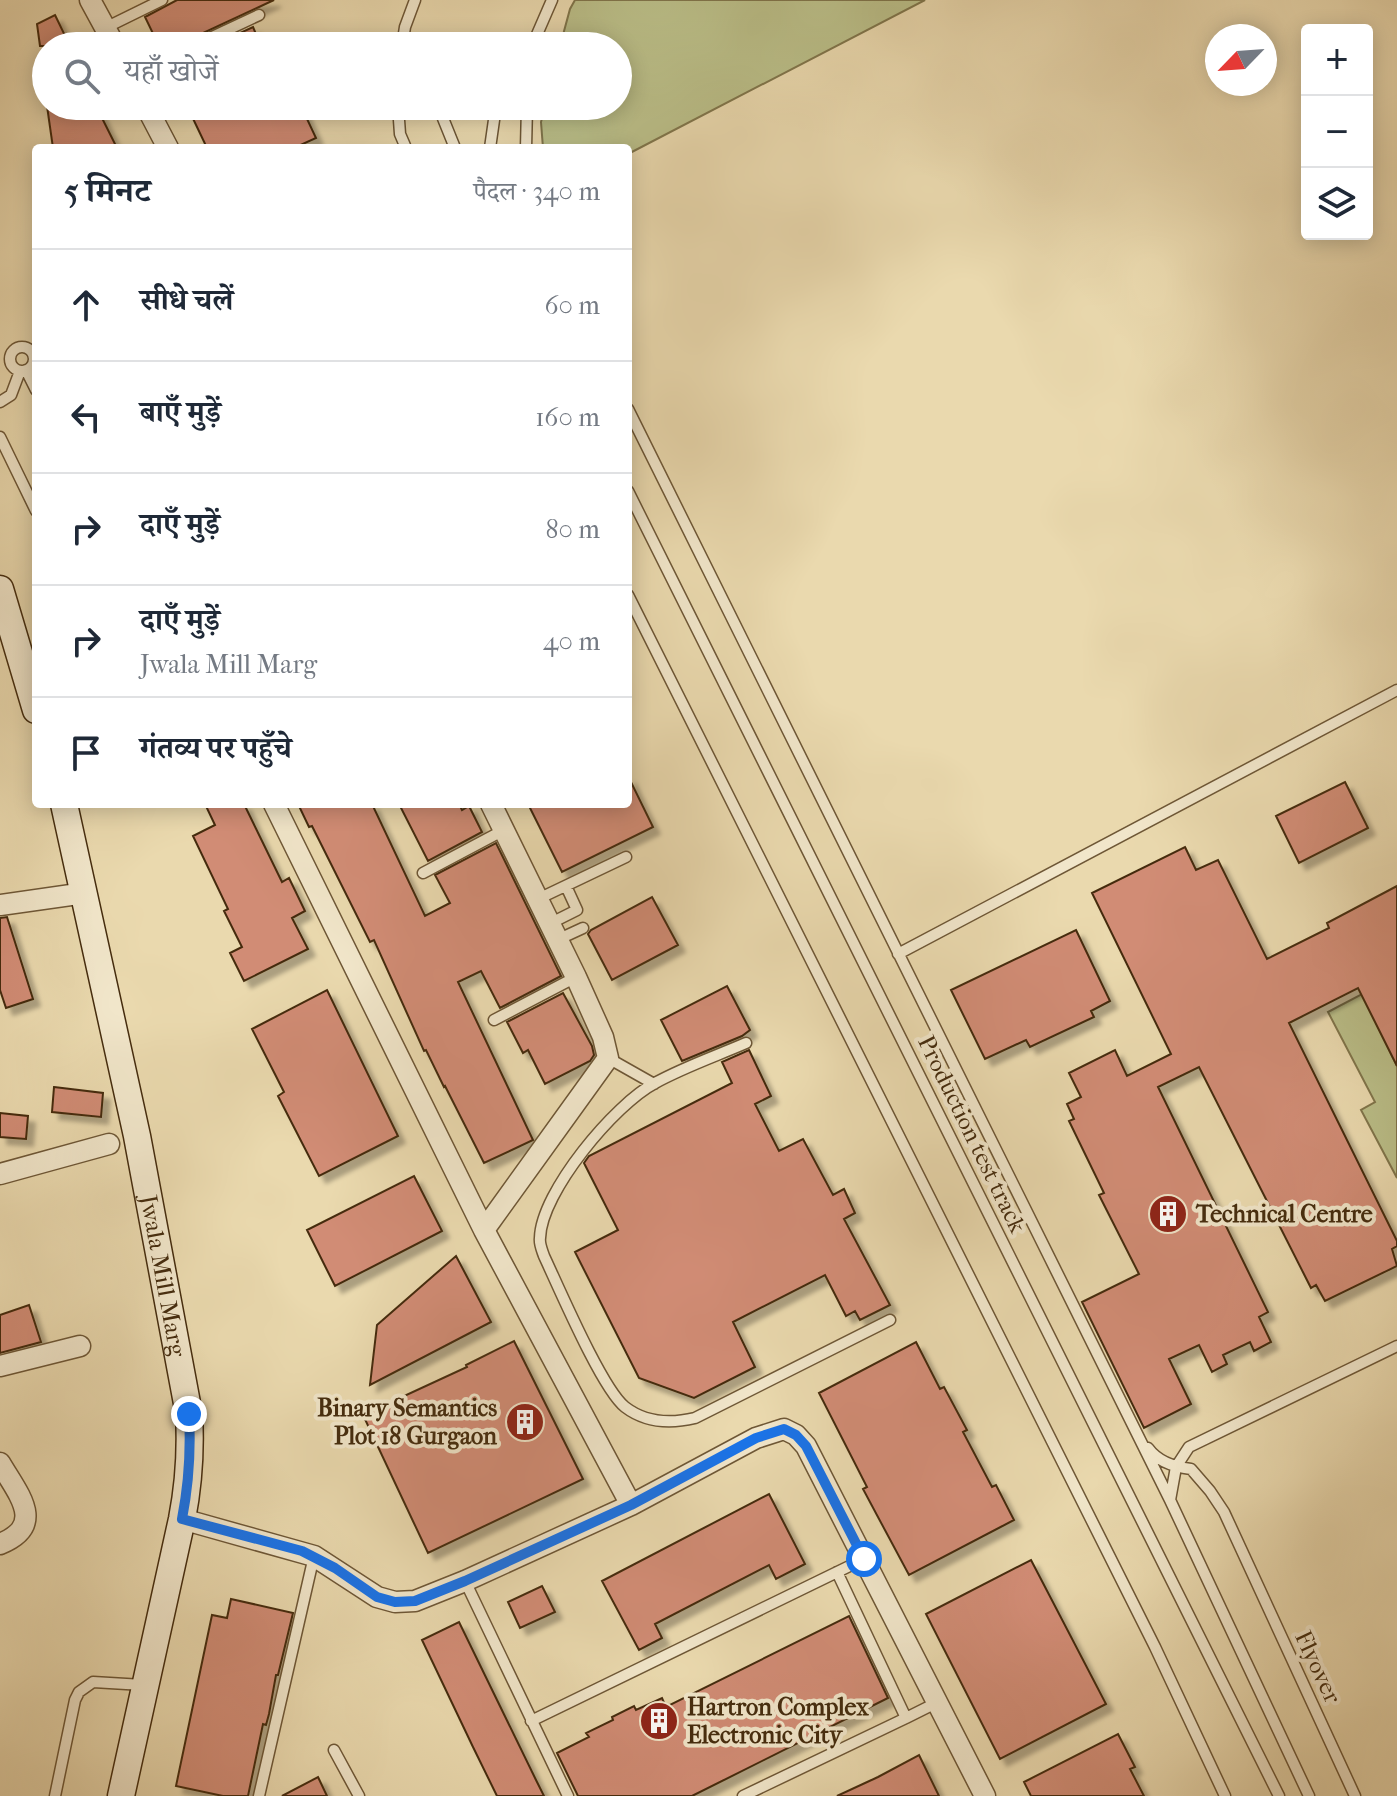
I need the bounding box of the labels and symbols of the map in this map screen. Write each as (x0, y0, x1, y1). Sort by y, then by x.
north arrow (1205, 24, 1277, 96)
street label: Production test track (912, 1031, 1032, 1238)
street label: Jwala Mill Marg (134, 1191, 192, 1360)
building icon: Technical Centre (1147, 1193, 1189, 1235)
place label: Technical Centre (1195, 1200, 1373, 1228)
place label: Binary Semantics Plot 18 Gurgaon (317, 1394, 498, 1450)
route end (171, 1396, 207, 1432)
building icon: Binary Semantics Plot 18 Gurgaon (504, 1401, 546, 1443)
route start (846, 1541, 882, 1577)
street label: Flyover (1289, 1626, 1347, 1708)
place label: Hartron Complex Electronic City (687, 1693, 869, 1749)
building icon: Hartron Complex Electronic City (638, 1700, 680, 1742)

